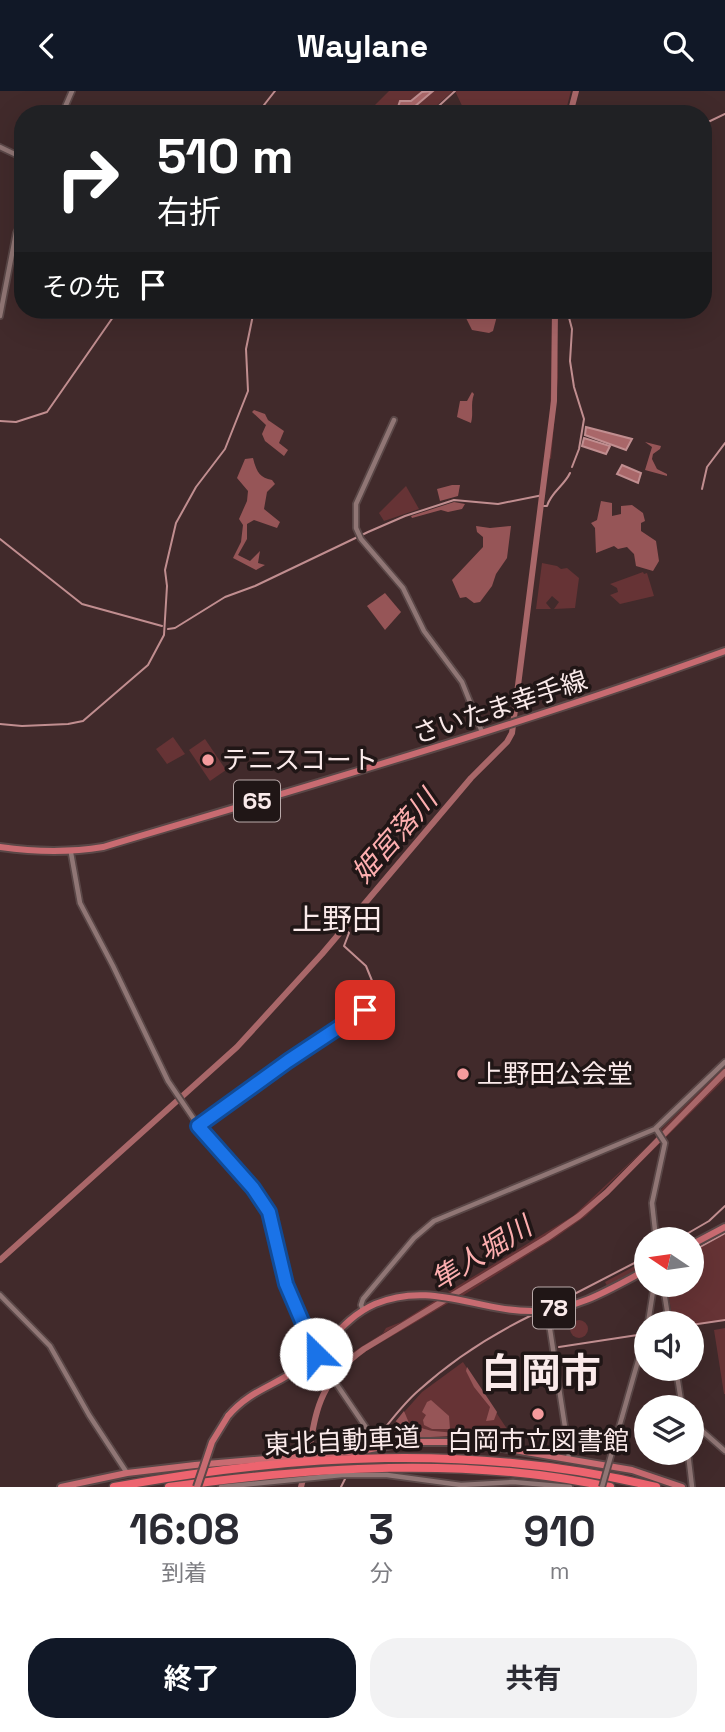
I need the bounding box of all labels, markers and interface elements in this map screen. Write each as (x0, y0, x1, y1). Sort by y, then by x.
text: Waylane (297, 26, 428, 66)
icon: back (28, 27, 66, 65)
icon: search (659, 27, 697, 65)
text: 510 m (157, 125, 294, 187)
icon: right (42, 133, 133, 224)
text: 右折 (157, 192, 221, 232)
icon: arrive (134, 266, 172, 304)
text: その先 (42, 270, 120, 304)
street label: さいたま幸手線 (409, 663, 591, 751)
place label: テニスコート (222, 743, 378, 777)
marker: テニスコート (200, 752, 216, 768)
water label: 姫宮落川 (344, 780, 446, 890)
road number: 65 (234, 781, 280, 821)
district label: 上野田 (292, 900, 382, 939)
pin (335, 980, 395, 1040)
icon: arrive (346, 991, 384, 1029)
place label: 上野田公会堂 (477, 1057, 633, 1091)
marker: 上野田公会堂 (455, 1066, 471, 1082)
water label: 隼人堀川 (424, 1206, 541, 1298)
north arrow (634, 1227, 704, 1297)
map controls (634, 1227, 704, 1465)
road number: 78 (533, 1287, 575, 1329)
button: sound (634, 1311, 704, 1381)
position arrow (279, 1317, 353, 1391)
district label: 白岡市 (481, 1348, 601, 1399)
button: layers (634, 1395, 704, 1465)
marker: 白岡市立図書館 (530, 1406, 546, 1422)
street label: 東北自動車道 (263, 1420, 421, 1462)
place label: 白岡市立図書館 (447, 1424, 629, 1458)
text: 16:08 (129, 1503, 239, 1556)
text: 3 (369, 1503, 394, 1556)
text: 910 (523, 1505, 596, 1558)
text: m (550, 1556, 569, 1586)
text: 到着 (161, 1558, 207, 1588)
text: 分 (370, 1558, 393, 1588)
button: 終了 (28, 1638, 356, 1718)
button: 共有 (370, 1638, 697, 1718)

